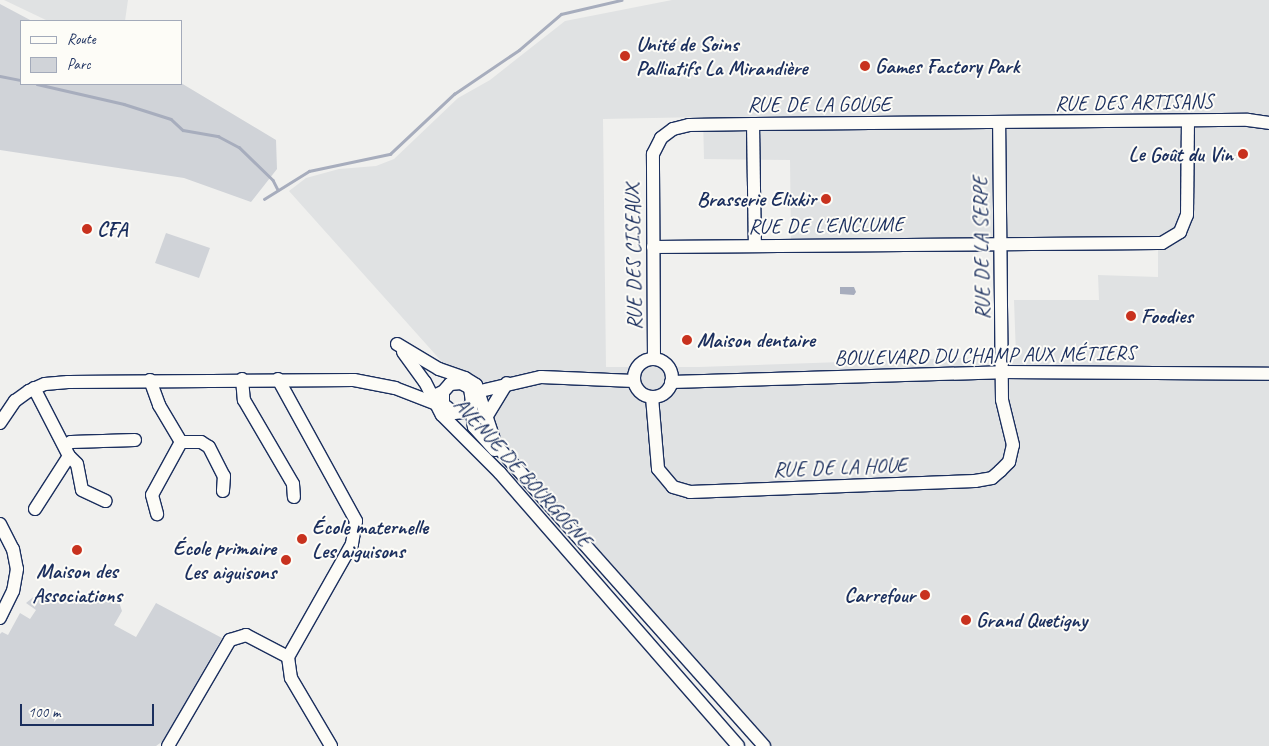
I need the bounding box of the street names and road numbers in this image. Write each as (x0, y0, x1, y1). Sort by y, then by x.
street label: RUE DES ARTISANS (1055, 88, 1213, 116)
street label: RUE DE LA GOUGE (747, 91, 891, 117)
street label: RUE DE LA SERPE (967, 176, 995, 320)
street label: RUE DES CISEAUX (619, 184, 647, 330)
street label: RUE DE L'ENCLUME (748, 211, 904, 239)
street label: BOULEVARD DU CHAMP AUX MÉTIERS (834, 340, 1136, 370)
street label: AVENUE DE BOURGOGNE (449, 392, 597, 552)
street label: RUE DE LA HOUE (773, 452, 907, 482)

